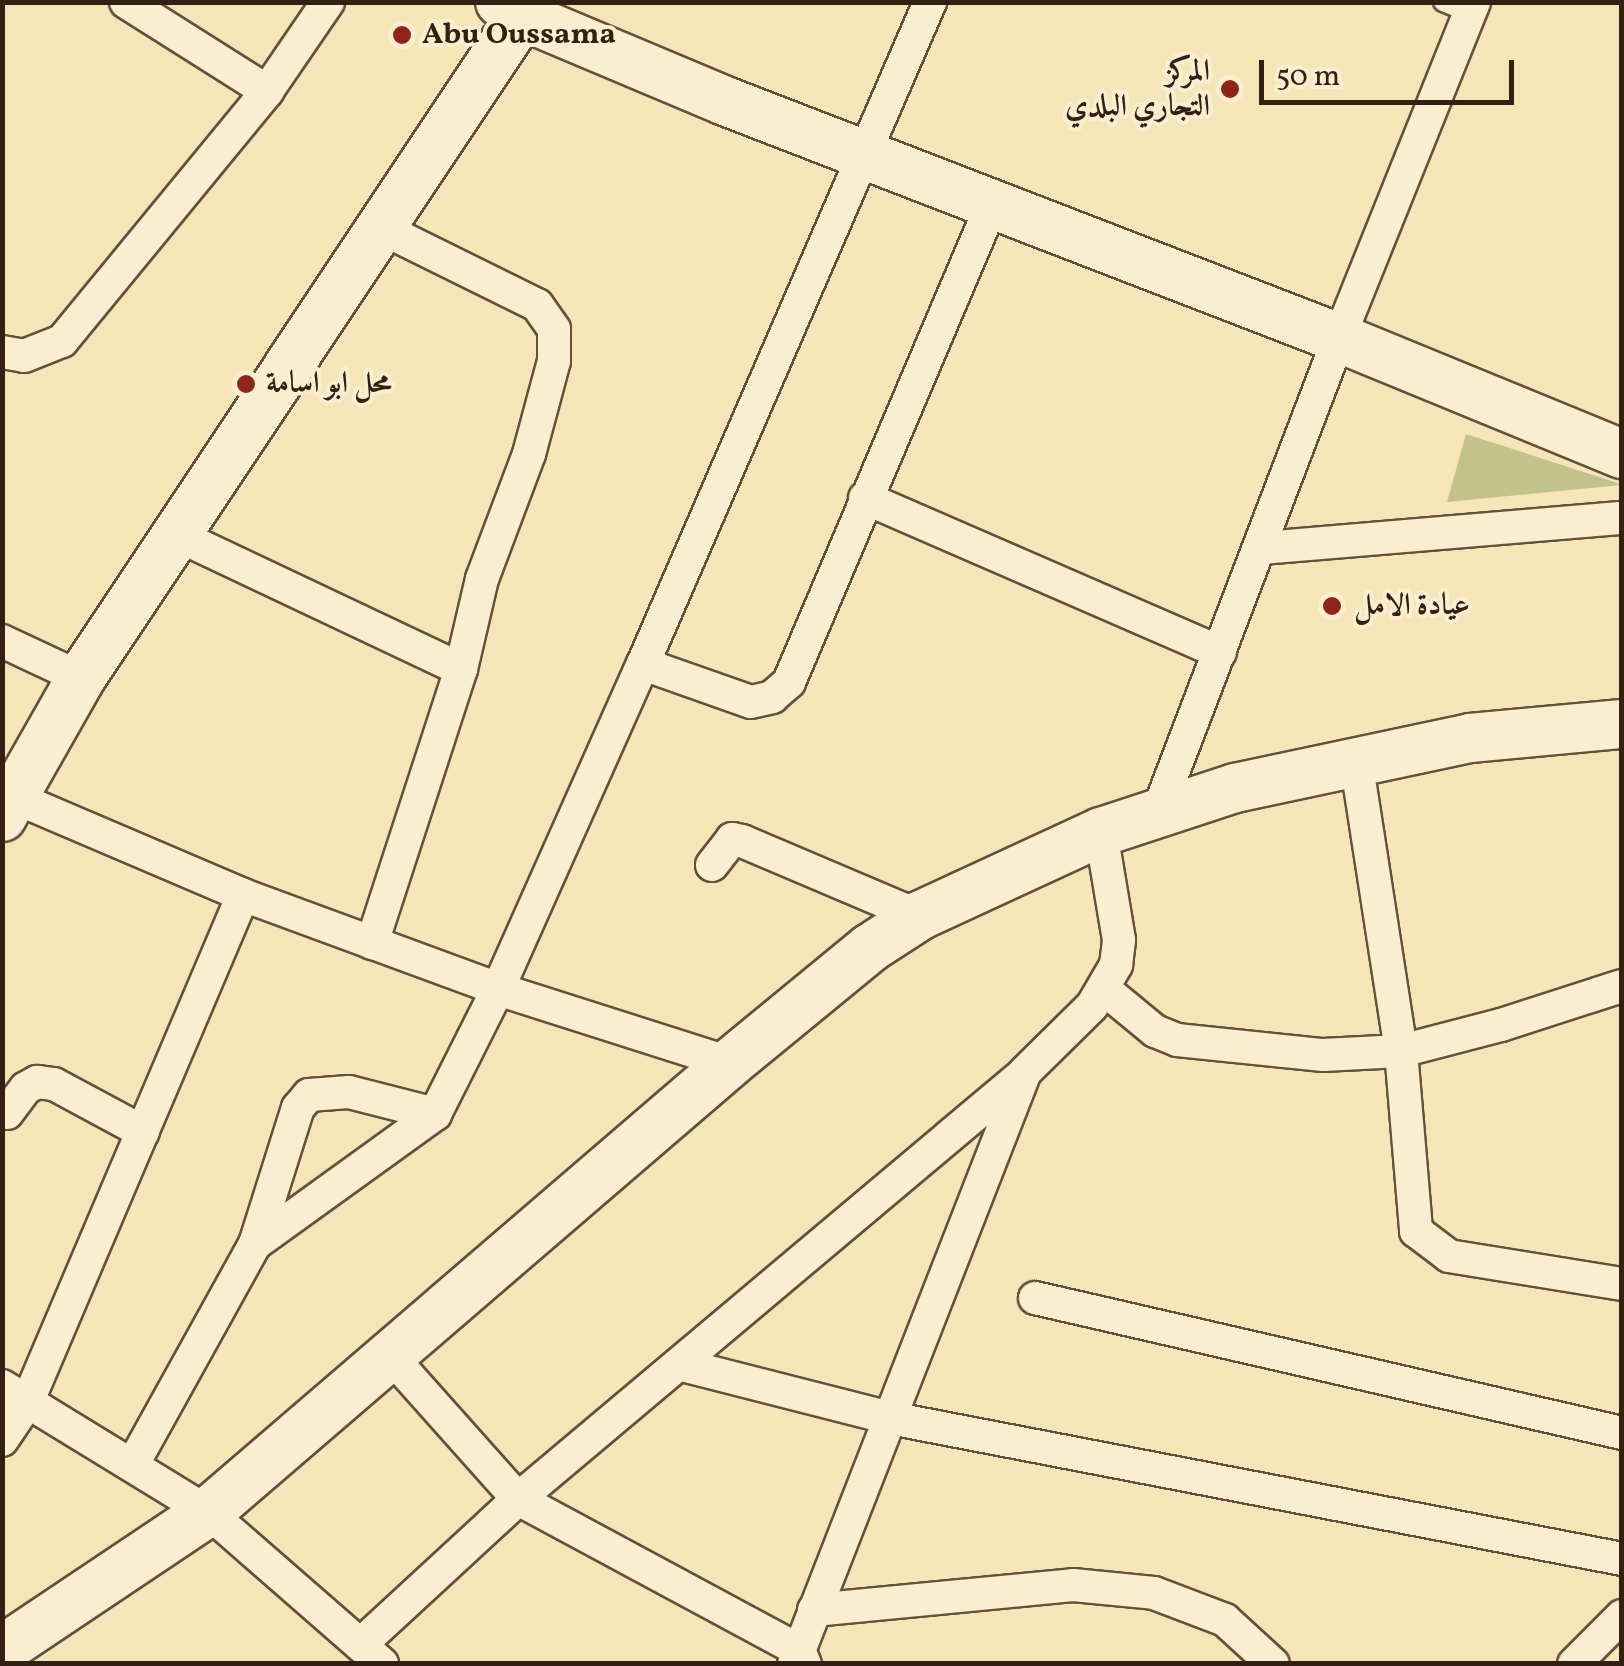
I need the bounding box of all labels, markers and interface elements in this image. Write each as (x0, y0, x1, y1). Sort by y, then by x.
place label: Abu Oussama (422, 17, 616, 53)
marker: Abu Oussama (391, 24, 413, 46)
scale bar (1264, 40, 1519, 102)
place label: المركز التجاري البلدي (1065, 54, 1210, 124)
text: 50 m (1276, 56, 1340, 98)
marker: المركز التجاري البلدي (1219, 78, 1241, 100)
place label: محل ابو اسامة (266, 366, 391, 402)
marker: محل ابو اسامة (235, 373, 257, 395)
place label: عيادة الامل (1354, 588, 1470, 624)
marker: عيادة الامل (1319, 593, 1345, 619)

